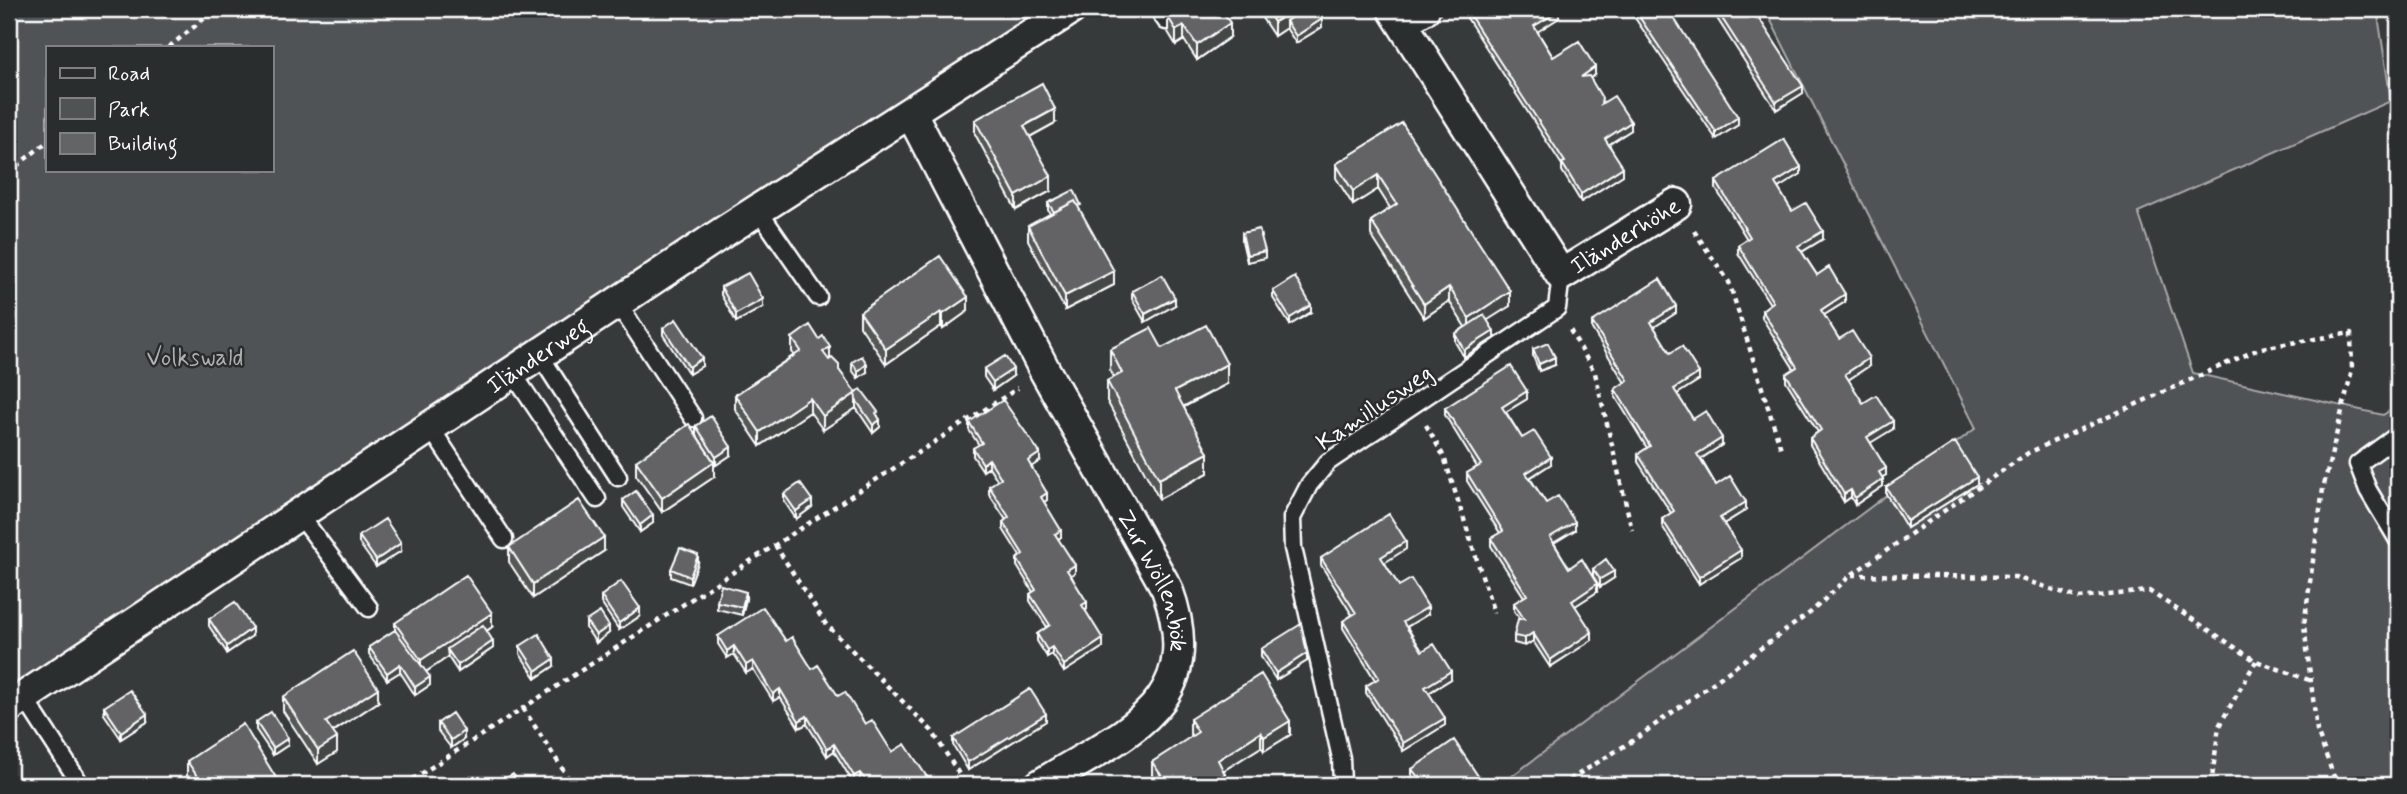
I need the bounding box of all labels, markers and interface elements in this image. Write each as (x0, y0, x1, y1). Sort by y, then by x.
legend (46, 46, 273, 172)
text: Road (108, 60, 150, 88)
text: Park (108, 96, 150, 124)
text: Building (108, 130, 178, 160)
street label: Iländerhöhe (1565, 191, 1687, 282)
street label: Iländerweg (481, 311, 598, 402)
park label: Volkswald (147, 343, 243, 374)
street label: Kamillusweg (1311, 358, 1439, 459)
street label: Zur Wöllenbök (1109, 504, 1192, 652)

